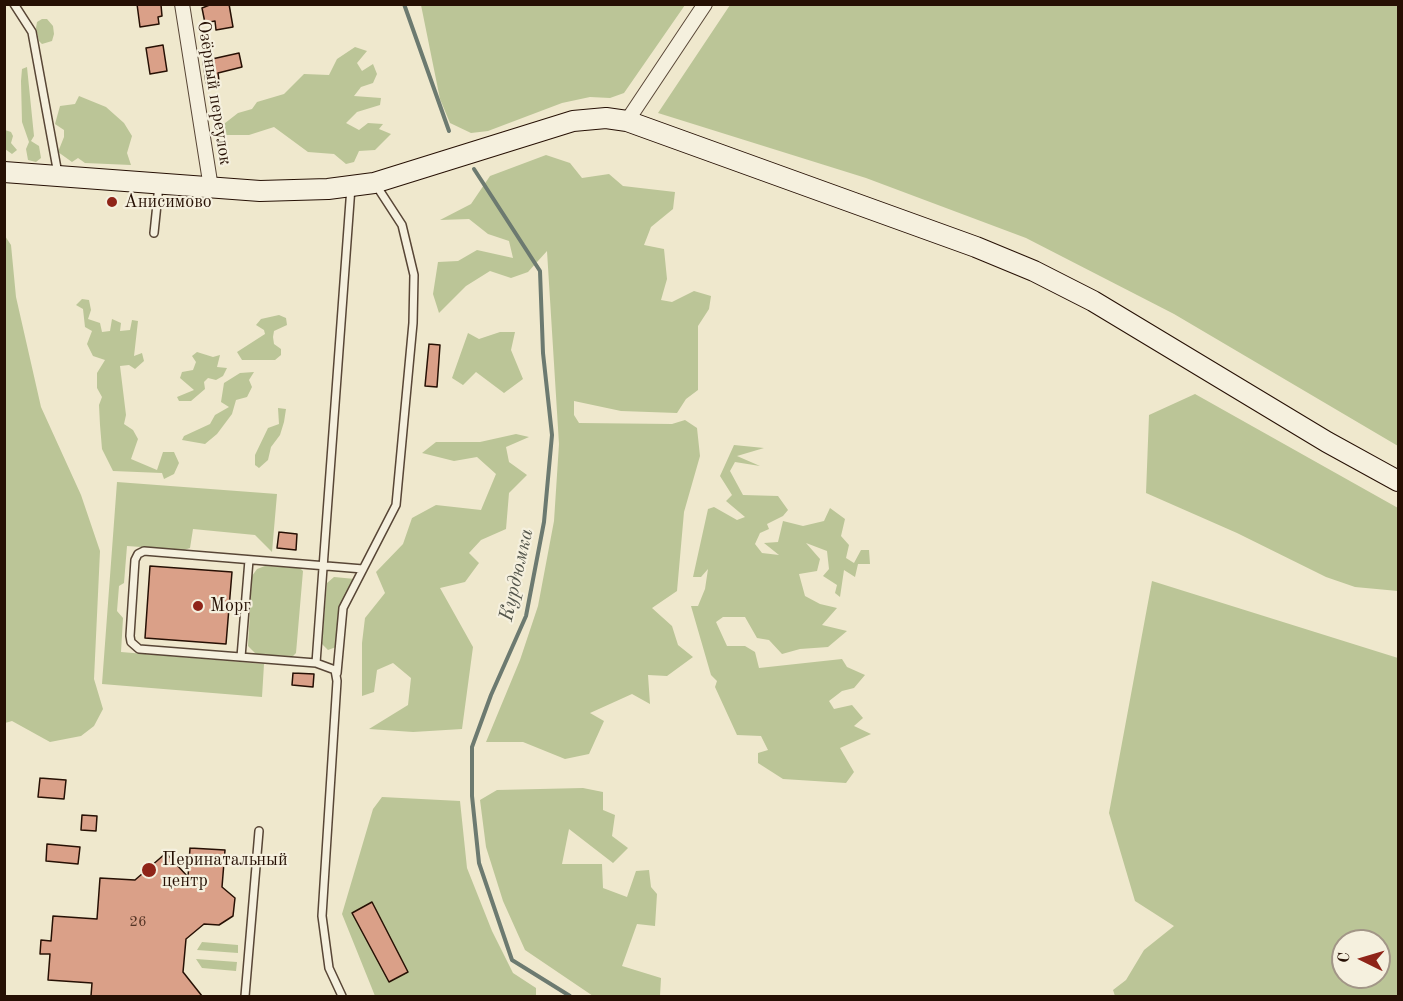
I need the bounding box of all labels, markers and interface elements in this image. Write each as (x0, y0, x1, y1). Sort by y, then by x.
street label: Озёрный переулок (192, 19, 236, 167)
place label: Анисимово (124, 191, 212, 213)
marker: Анисимово (105, 195, 119, 209)
water label: Курдюмка (495, 526, 539, 624)
place label: Морг (210, 595, 251, 617)
marker: Морг (191, 599, 205, 613)
place label: Перинатальный центр (162, 849, 288, 892)
marker: Перинатальный центр (140, 861, 158, 879)
house number: 26 (129, 913, 147, 931)
north arrow (1331, 929, 1391, 989)
text: С (1337, 952, 1353, 964)

